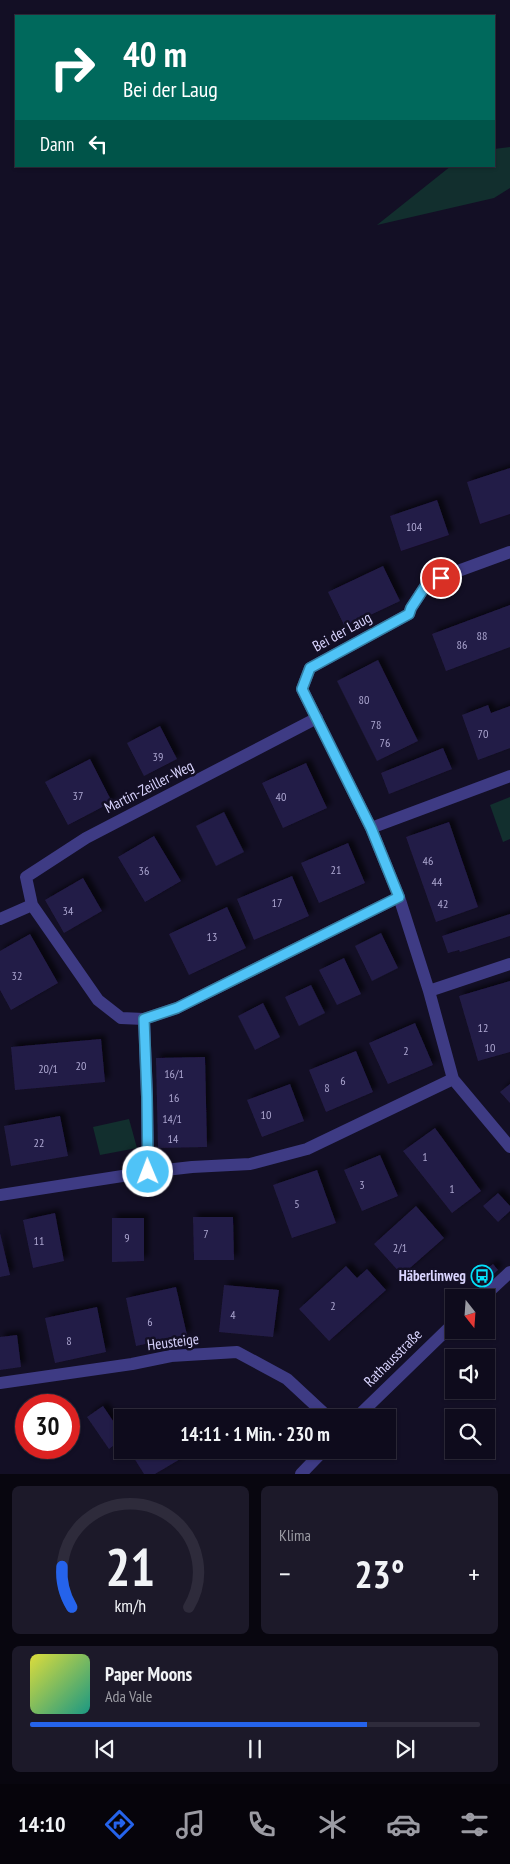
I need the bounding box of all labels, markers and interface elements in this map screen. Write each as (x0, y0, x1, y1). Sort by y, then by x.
text: 40 m (123, 31, 187, 77)
icon: right (40, 35, 105, 100)
text: Bei der Laug (123, 75, 218, 103)
icon: left (84, 130, 112, 158)
text: Dann (40, 132, 74, 156)
house number: 104 (406, 519, 423, 534)
pin (420, 557, 462, 599)
icon: arrive (427, 564, 455, 592)
street label: Bei der Laug (309, 608, 375, 656)
house number: 88 (477, 628, 487, 643)
house number: 86 (457, 637, 467, 652)
house number: 80 (359, 692, 369, 707)
house number: 78 (371, 717, 381, 732)
house number: 70 (478, 726, 488, 741)
house number: 76 (380, 735, 390, 750)
house number: 39 (153, 749, 163, 764)
street label: Martin-Zeiller-Weg (101, 756, 197, 817)
house number: 37 (73, 788, 83, 803)
house number: 40 (276, 789, 286, 804)
house number: 46 (423, 853, 433, 868)
house number: 21 (331, 862, 341, 877)
house number: 36 (139, 863, 149, 878)
house number: 44 (432, 874, 443, 889)
house number: 17 (272, 895, 282, 910)
house number: 42 (438, 896, 448, 911)
house number: 34 (63, 903, 74, 918)
house number: 13 (207, 929, 217, 944)
house number: 32 (12, 968, 22, 983)
house number: 12 (478, 1020, 488, 1035)
house number: 10 (485, 1040, 495, 1055)
house number: 2 (403, 1043, 409, 1058)
house number: 20 (76, 1058, 86, 1073)
house number: 20/1 (38, 1061, 58, 1076)
house number: 16/1 (164, 1066, 184, 1081)
house number: 6 (340, 1073, 346, 1088)
house number: 8 (324, 1080, 330, 1095)
house number: 16 (169, 1090, 179, 1105)
house number: 10 (261, 1107, 271, 1122)
house number: 14/1 (162, 1111, 182, 1126)
house number: 14 (168, 1131, 179, 1146)
house number: 22 (34, 1135, 44, 1150)
position arrow (121, 1145, 173, 1197)
house number: 1 (422, 1149, 428, 1164)
house number: 3 (359, 1177, 365, 1192)
house number: 1 (449, 1181, 455, 1196)
house number: 5 (294, 1196, 300, 1211)
house number: 7 (203, 1226, 209, 1241)
house number: 9 (124, 1230, 130, 1245)
house number: 11 (34, 1233, 44, 1248)
house number: 2/1 (393, 1240, 407, 1255)
bus stop icon: Häberlinweg (470, 1264, 494, 1288)
place label: Häberlinweg (399, 1266, 466, 1285)
north arrow (445, 1289, 495, 1339)
map controls (445, 1289, 495, 1459)
house number: 2 (330, 1298, 336, 1313)
house number: 4 (230, 1307, 236, 1322)
house number: 6 (147, 1314, 153, 1329)
street label: Rathausstraße (360, 1325, 426, 1391)
street label: Heusteige (146, 1329, 200, 1354)
house number: 8 (66, 1333, 72, 1348)
button: sound (445, 1349, 495, 1399)
speed limit sign: 30 (15, 1394, 80, 1459)
button: search (445, 1409, 495, 1459)
text: 14:11 · 1 Min. · 230 m (180, 1422, 330, 1446)
text: Klima (279, 1525, 311, 1545)
text: 21 (106, 1533, 155, 1600)
text: 23° (354, 1549, 405, 1598)
text: − (279, 1555, 291, 1592)
text: + (468, 1555, 480, 1592)
text: km/h (115, 1594, 146, 1617)
text: Paper Moons (105, 1662, 192, 1686)
text: Ada Vale (105, 1686, 152, 1706)
icon: previous (91, 1735, 119, 1763)
icon: pause (241, 1735, 269, 1763)
icon: next (391, 1735, 419, 1763)
icon: directions (102, 1807, 137, 1842)
icon: music (173, 1807, 208, 1842)
icon: phone (244, 1807, 279, 1842)
icon: climate (315, 1807, 350, 1842)
icon: car (386, 1807, 421, 1842)
icon: filters (457, 1807, 492, 1842)
text: 14:10 (18, 1810, 66, 1838)

